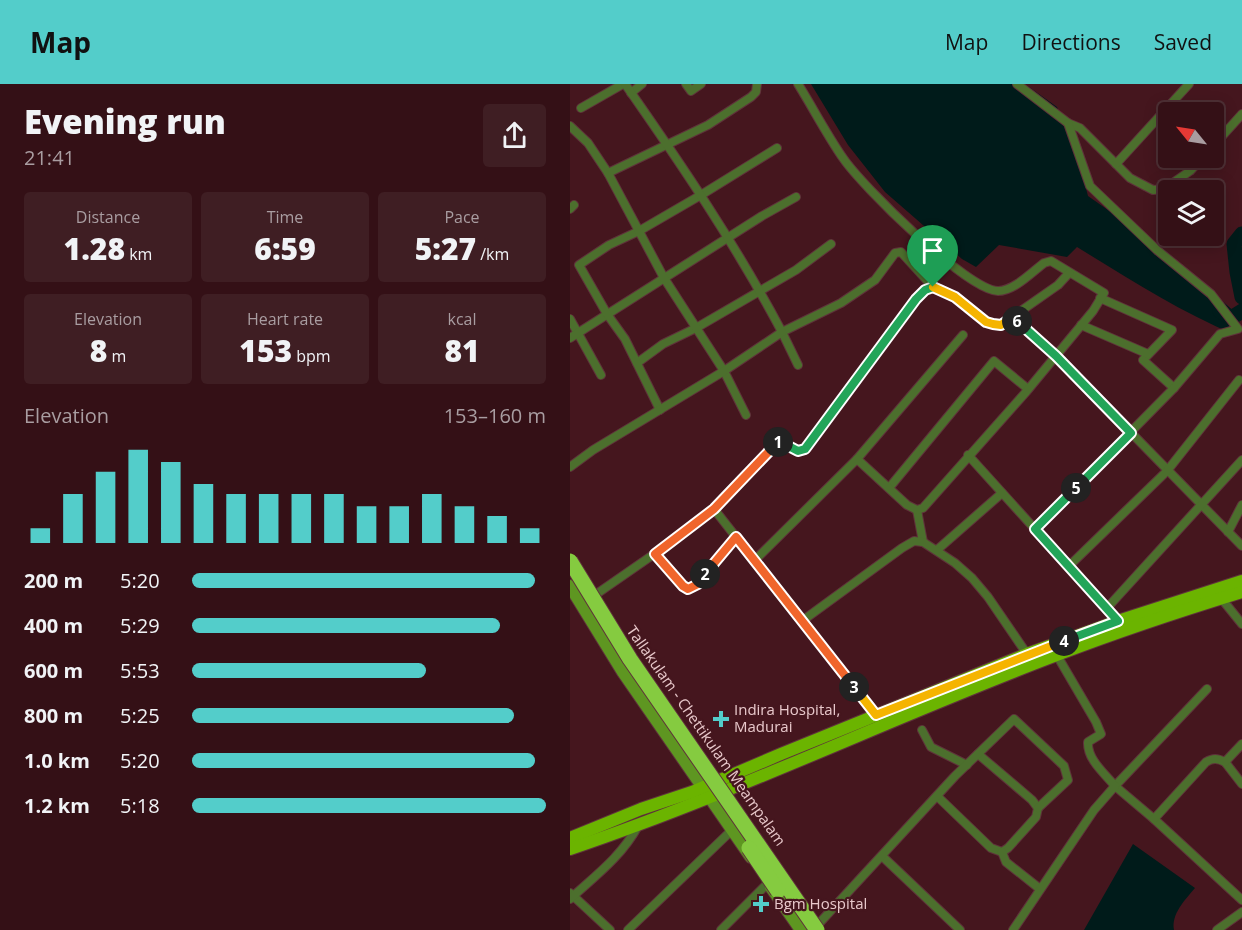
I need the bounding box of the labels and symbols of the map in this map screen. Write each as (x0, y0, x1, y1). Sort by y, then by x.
north arrow (1158, 102, 1224, 168)
pin (907, 225, 958, 287)
pin: 6 (1002, 306, 1032, 336)
pin: 1 (763, 427, 793, 457)
pin: 5 (1061, 473, 1091, 503)
pin: 2 (690, 559, 720, 589)
street label: Tallakulam - Chettikulam Meampalam (623, 621, 791, 849)
pin: 4 (1049, 626, 1079, 656)
pin: 3 (839, 672, 869, 702)
place label: Indira Hospital, Madurai (734, 699, 840, 736)
marker: Indira Hospital, Madurai (712, 710, 730, 728)
place label: Bgm Hospital (774, 893, 867, 913)
marker: Bgm Hospital (752, 895, 770, 913)

